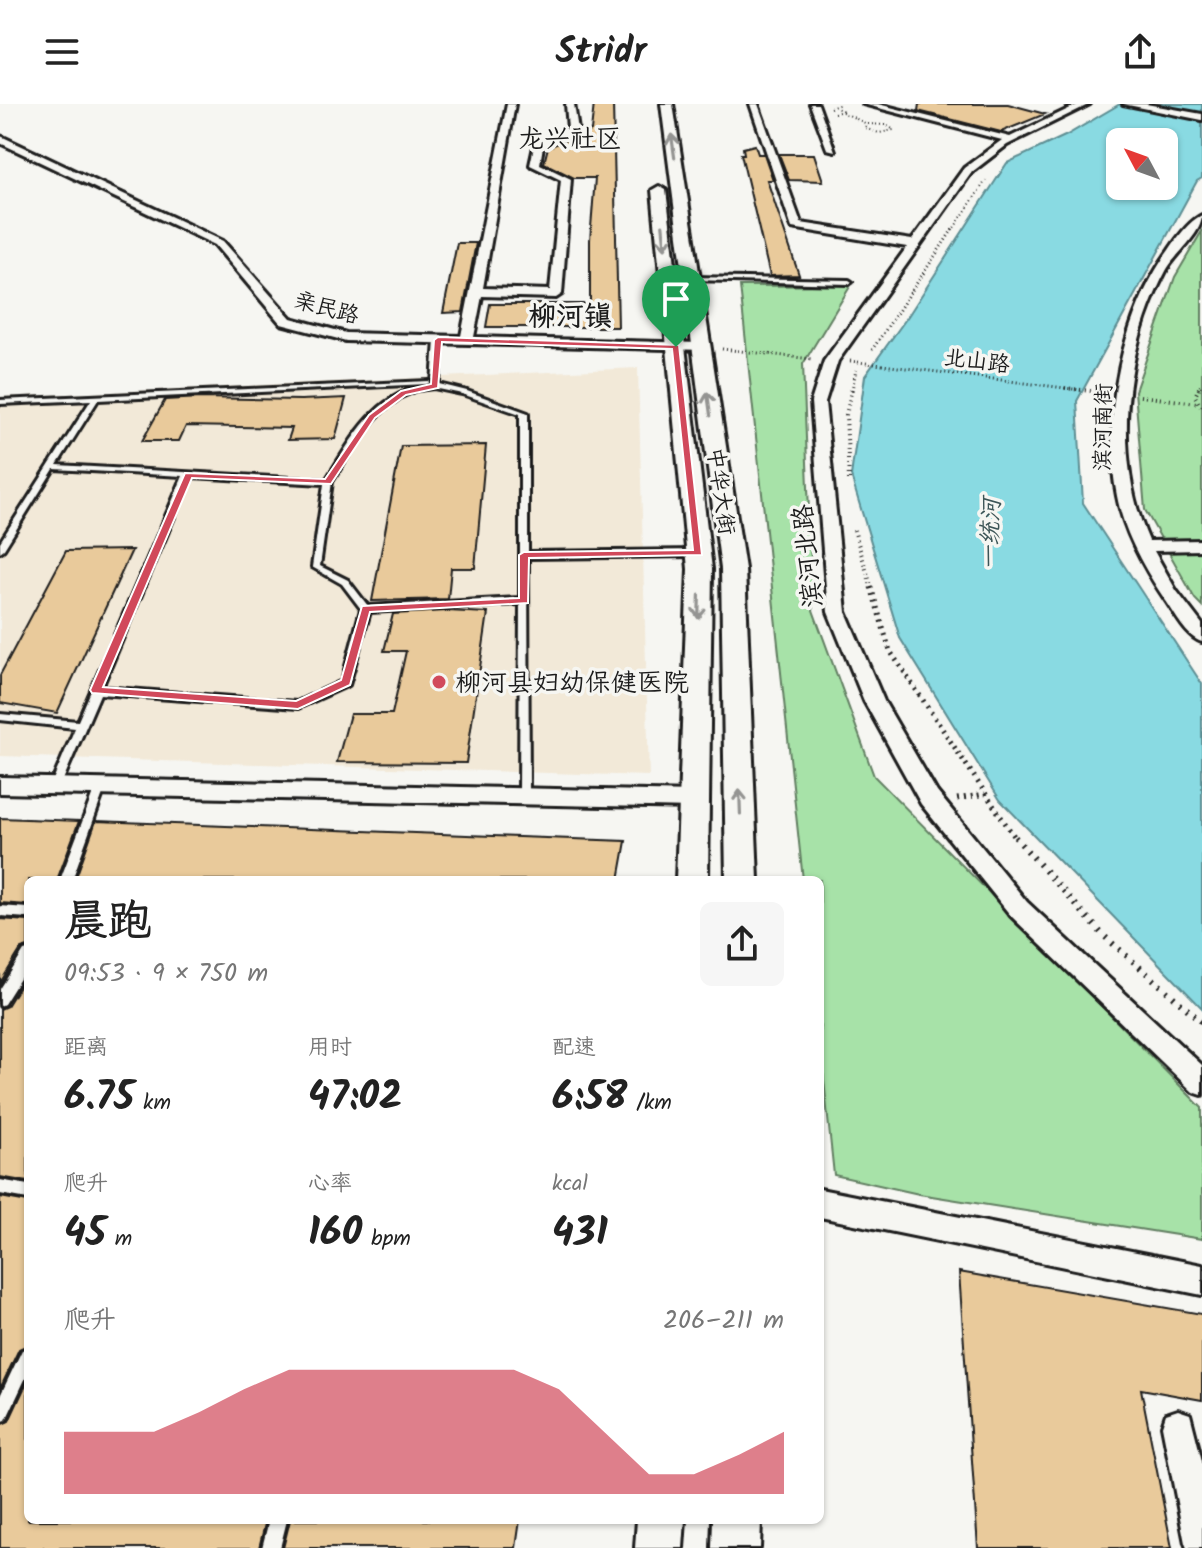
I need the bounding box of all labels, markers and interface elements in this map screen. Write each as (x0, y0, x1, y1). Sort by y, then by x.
text: Stridr (556, 24, 646, 81)
icon: menu (40, 30, 84, 74)
icon: share (1118, 30, 1162, 74)
district label: 龙兴社区 (518, 119, 622, 161)
north arrow (1106, 128, 1178, 200)
map controls (1106, 128, 1178, 200)
one-way arrow (665, 134, 680, 159)
one-way arrow (657, 223, 672, 250)
pin (642, 265, 710, 347)
icon: arrive (654, 277, 698, 321)
street label: 亲民路 (290, 284, 363, 335)
district label: 柳河镇 (528, 295, 612, 340)
street label: 北山路 (942, 341, 1012, 384)
street label: 滨河南街 (1086, 383, 1123, 471)
one-way arrow (701, 392, 716, 417)
street label: 中华大街 (696, 445, 743, 537)
water label: 一统河 (971, 493, 1012, 571)
street label: 滨河北路 (783, 502, 835, 610)
one-way arrow (692, 593, 707, 620)
place label: 柳河县妇幼保健医院 (455, 663, 689, 705)
marker: 柳河县妇幼保健医院 (430, 673, 448, 691)
one-way arrow (732, 789, 747, 816)
text: 晨跑 (64, 888, 152, 958)
button: share (700, 902, 784, 986)
text: 09:53 · 9 × 750 m (64, 953, 268, 995)
text: 距离 (64, 1031, 108, 1066)
text: 用时 (308, 1031, 352, 1066)
text: 配速 (552, 1031, 596, 1066)
text: 6.75 (64, 1066, 134, 1130)
text: 47:02 (308, 1066, 402, 1130)
text: 6:58 (552, 1066, 627, 1130)
text: km (134, 1086, 171, 1121)
text: /km (627, 1086, 672, 1121)
text: 爬升 (64, 1167, 108, 1202)
text: 心率 (308, 1167, 352, 1202)
text: kcal (552, 1167, 588, 1202)
text: 45 (64, 1202, 106, 1266)
text: 160 (308, 1202, 362, 1266)
text: 431 (552, 1202, 608, 1266)
text: m (106, 1222, 132, 1257)
text: bpm (362, 1222, 411, 1257)
text: 爬升 (64, 1300, 116, 1342)
text: 206–211 m (663, 1300, 784, 1342)

